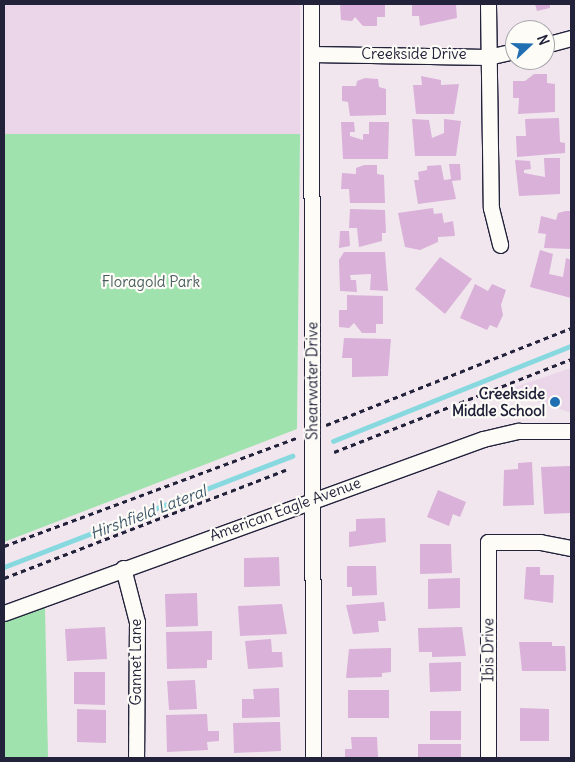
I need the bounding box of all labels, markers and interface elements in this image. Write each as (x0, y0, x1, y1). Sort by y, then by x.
north arrow (505, 20, 555, 70)
text: N (533, 32, 553, 48)
street label: Creekside Drive (361, 45, 467, 63)
park label: Floragold Park (102, 273, 200, 291)
street label: Shearwater Drive (303, 322, 321, 440)
place label: Creekside Middle School (452, 384, 545, 419)
marker: Creekside Middle School (549, 396, 561, 408)
street label: American Eagle Avenue (207, 473, 363, 545)
water label: Hirshfield Lateral (87, 481, 209, 543)
street label: Ibis Drive (479, 618, 497, 682)
street label: Gannet Lane (127, 619, 145, 705)

